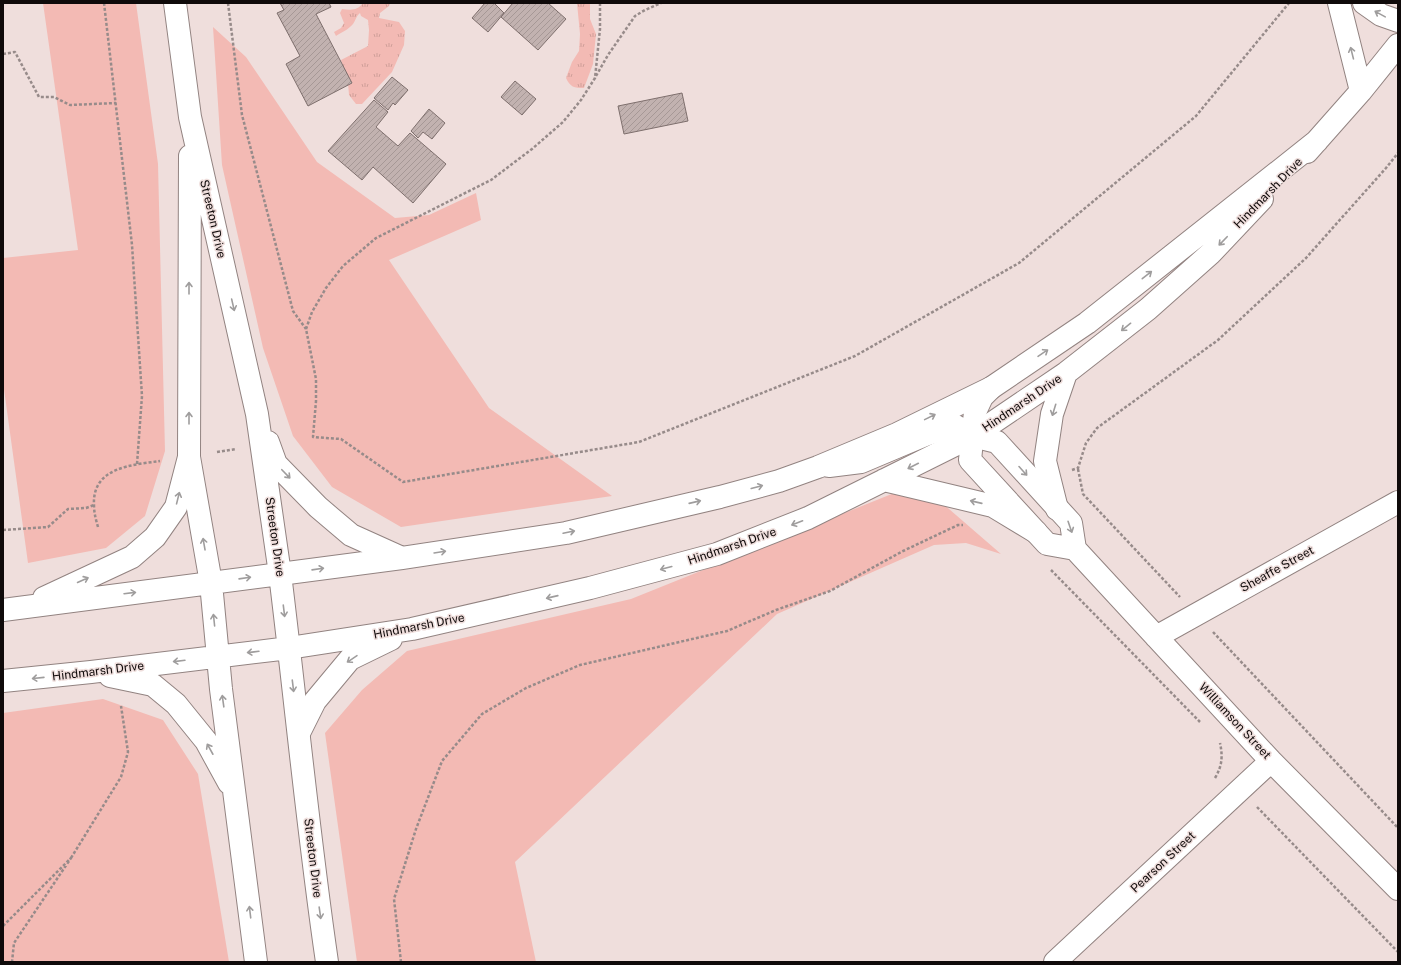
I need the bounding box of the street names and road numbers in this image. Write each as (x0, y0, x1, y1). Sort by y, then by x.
street label: Hindmarsh Drive (1231, 155, 1305, 231)
street label: Streeton Drive (197, 178, 229, 260)
street label: Hindmarsh Drive (980, 371, 1064, 435)
street label: Streeton Drive (262, 496, 288, 578)
street label: Hindmarsh Drive (686, 524, 778, 568)
street label: Sheaffe Street (1238, 543, 1317, 595)
street label: Hindmarsh Drive (372, 610, 466, 642)
street label: Hindmarsh Drive (51, 658, 145, 684)
street label: Williamson Street (1196, 680, 1274, 762)
street label: Streeton Drive (301, 817, 325, 899)
street label: Pearson Street (1128, 828, 1198, 896)

